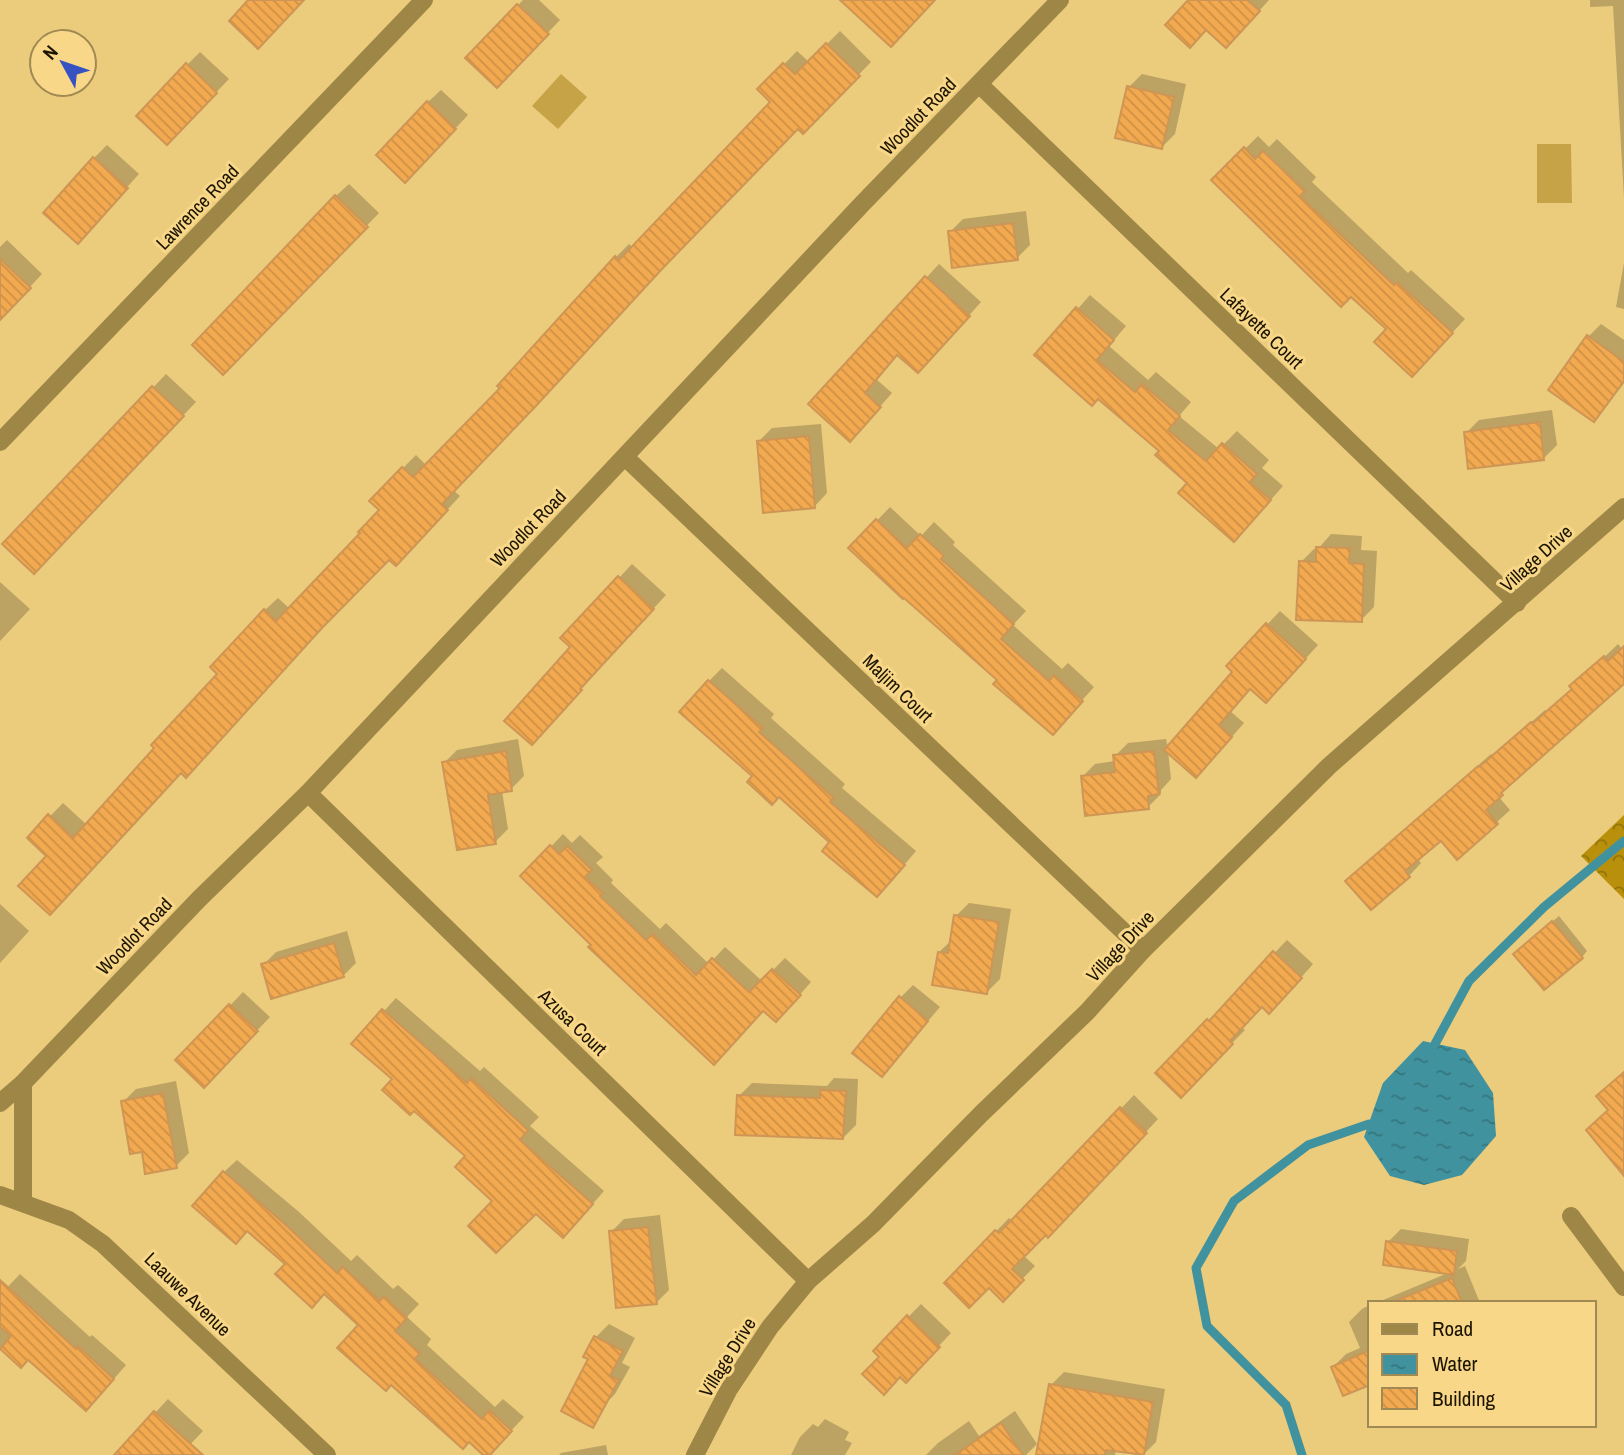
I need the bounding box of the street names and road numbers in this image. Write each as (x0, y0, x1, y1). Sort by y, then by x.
street label: Woodlot Road (874, 72, 962, 160)
street label: Lawrence Road (150, 159, 244, 255)
street label: Lafayette Court (1215, 282, 1310, 375)
street label: Woodlot Road (484, 484, 572, 572)
street label: Village Drive (1494, 519, 1578, 597)
street label: Maljim Court (857, 648, 939, 728)
street label: Woodlot Road (90, 892, 178, 980)
street label: Village Drive (1080, 905, 1160, 987)
street label: Azusa Court (532, 982, 613, 1062)
street label: Laauwe Avenue (139, 1246, 237, 1342)
street label: Village Drive (692, 1312, 762, 1402)

